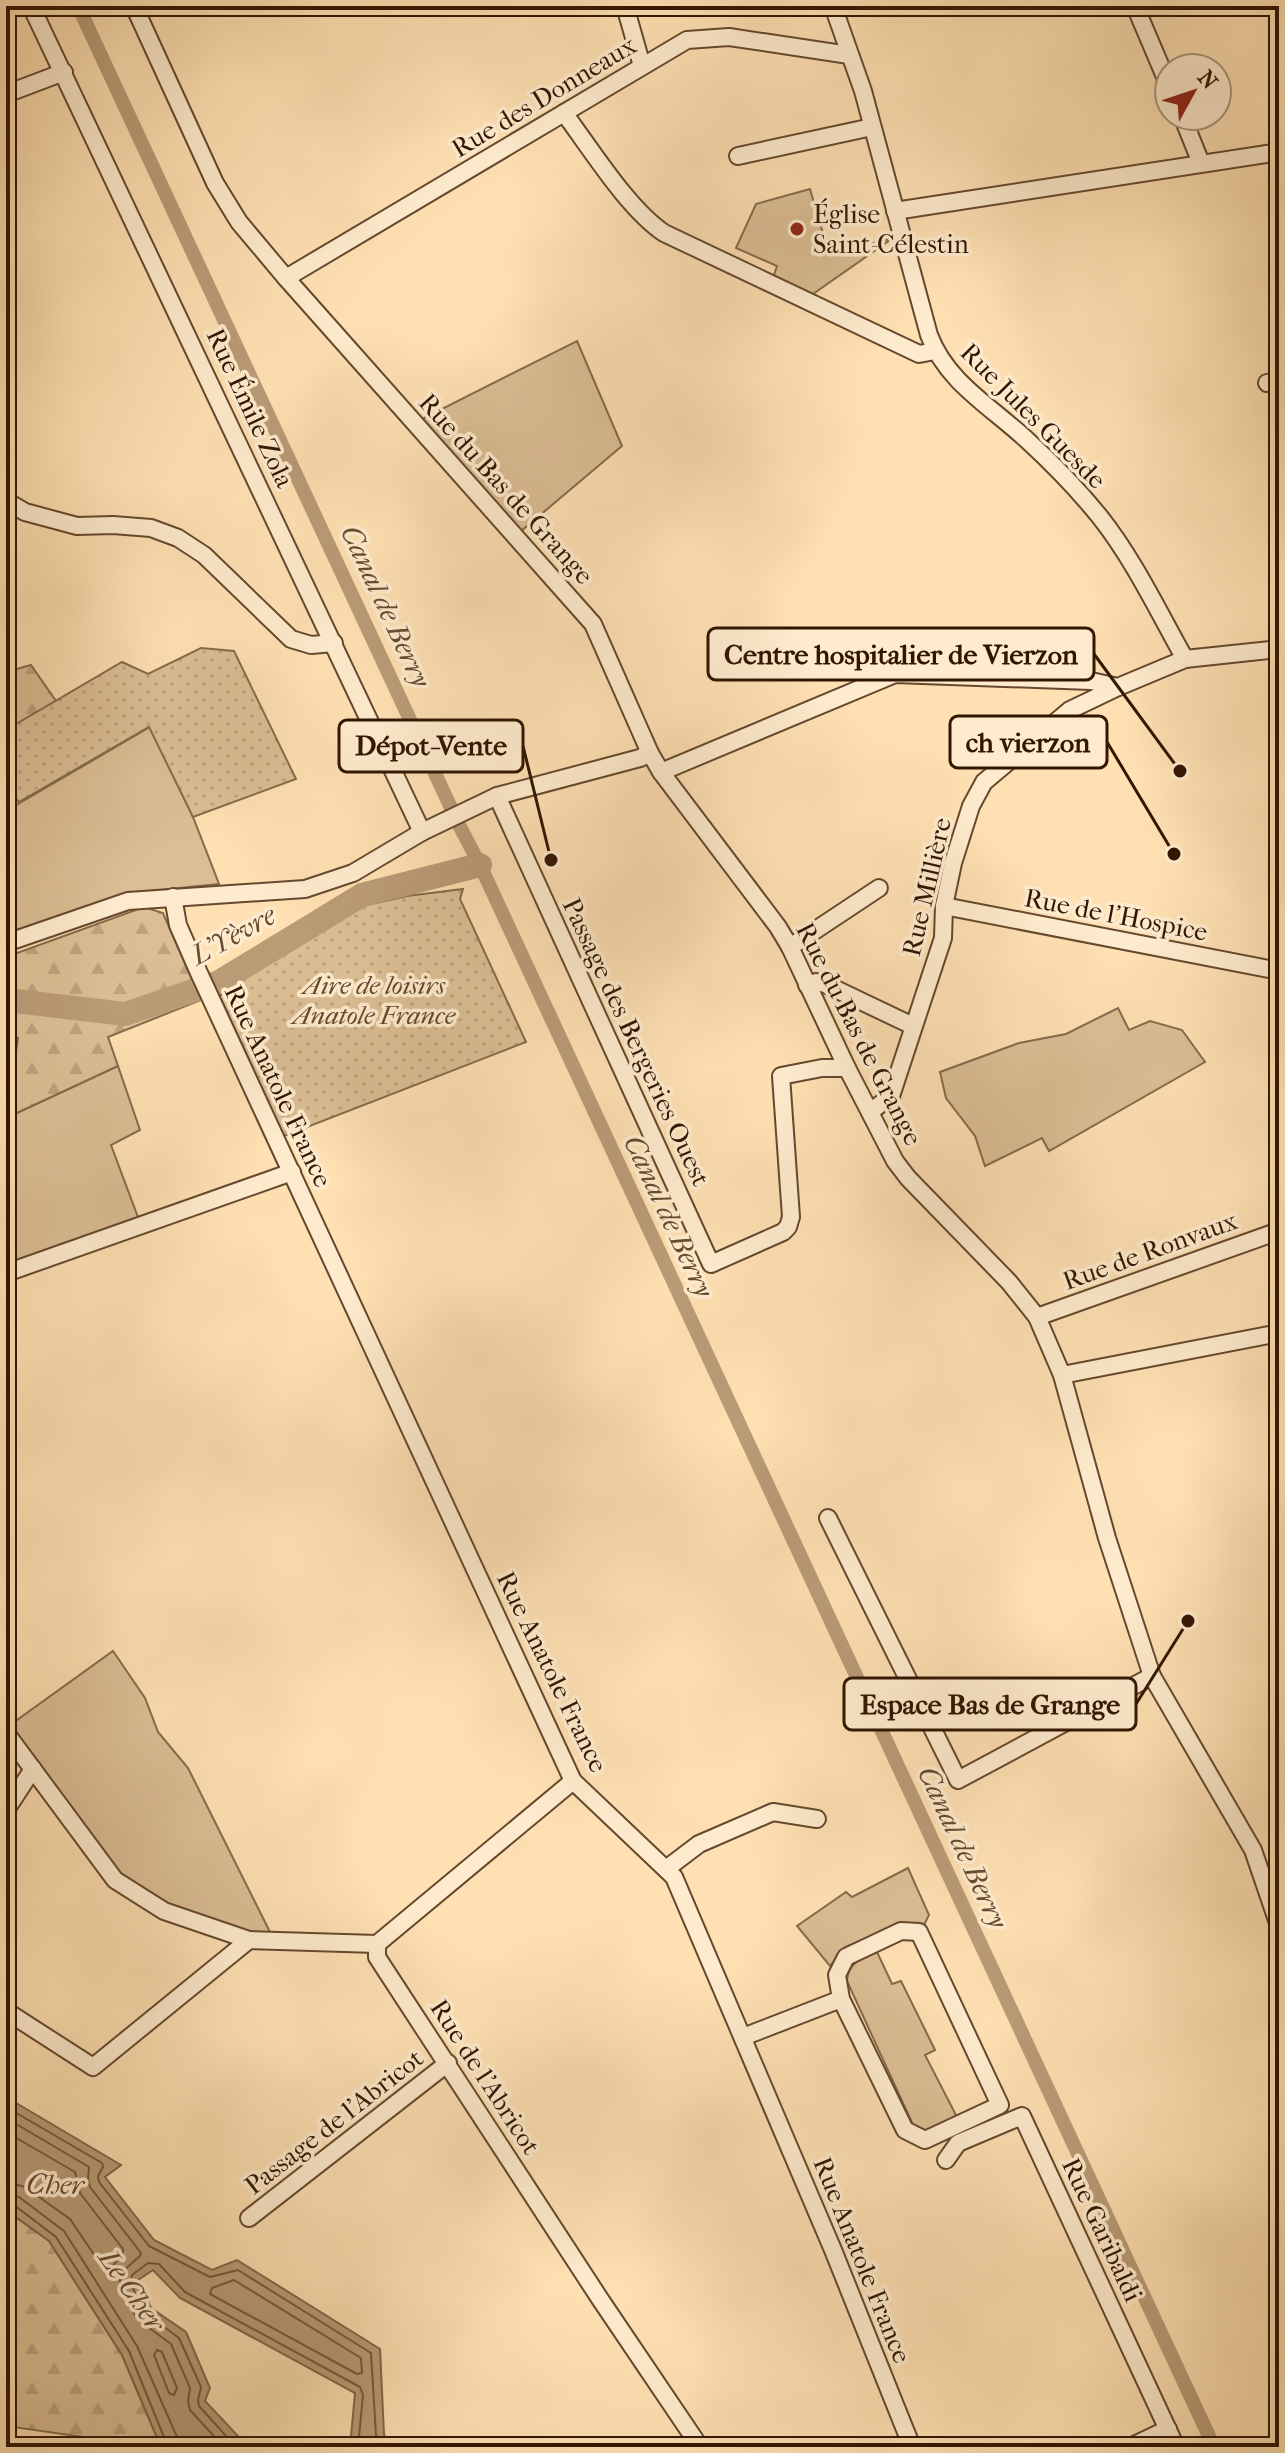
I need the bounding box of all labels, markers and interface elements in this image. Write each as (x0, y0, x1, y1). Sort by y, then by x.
street label: Rue des Donneaux (446, 29, 642, 164)
north arrow (1153, 52, 1233, 132)
text: N (1192, 65, 1223, 95)
place label: Église Saint-Célestin (813, 198, 969, 260)
marker: Église Saint-Célestin (788, 220, 806, 238)
street label: Rue Émile Zola (200, 323, 302, 493)
street label: Rue Jules Guesde (954, 337, 1112, 495)
street label: Rue du Bas de Grange (412, 387, 600, 591)
water label: Canal de Berry (334, 520, 439, 694)
callout: Centre hospitalier de Vierzon (708, 628, 1094, 680)
text: Centre hospitalier de Vierzon (724, 638, 1079, 671)
callout: ch vierzon (950, 716, 1107, 768)
callout: Dépot-Vente (339, 720, 523, 772)
text: ch vierzon (966, 726, 1091, 759)
text: Dépot-Vente (355, 729, 507, 762)
street label: Rue Millière (896, 814, 958, 959)
street label: Rue de l'Hospice (1022, 882, 1210, 948)
street label: Passage des Bergeries Ouest (556, 893, 717, 1192)
water label: L'Yèvre (183, 898, 282, 973)
street label: Rue du Bas de Grange (789, 917, 929, 1151)
park label: Aire de loisirs Anatole France (290, 970, 457, 1031)
street label: Rue Anatole France (218, 980, 338, 1192)
water label: Canal de Berry (617, 1130, 722, 1304)
street label: Rue de Ronvaux (1059, 1205, 1242, 1297)
street label: Rue Anatole France (490, 1567, 614, 1778)
callout: Espace Bas de Grange (844, 1678, 1136, 1730)
text: Espace Bas de Grange (860, 1688, 1120, 1721)
water label: Canal de Berry (911, 1761, 1016, 1935)
street label: Rue de l'Abricot (423, 1994, 547, 2161)
street label: Passage de l'Abricot (239, 2042, 430, 2201)
street label: Rue Anatole France (807, 2152, 918, 2368)
street label: Rue Garibaldi (1055, 2153, 1149, 2307)
water label: Cher (26, 2168, 86, 2201)
water label: Le Cher (91, 2241, 173, 2339)

